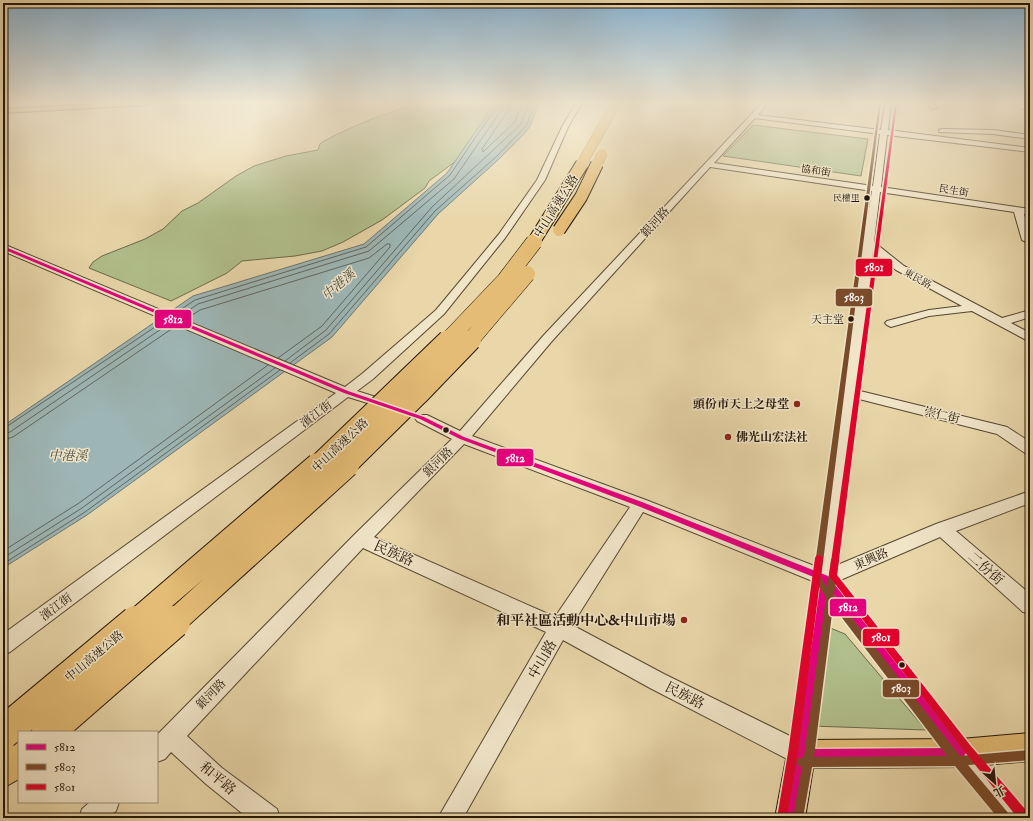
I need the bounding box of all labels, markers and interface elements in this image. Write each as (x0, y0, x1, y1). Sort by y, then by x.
street label: 協和街 (800, 163, 832, 179)
street label: 中山高速公路 (531, 172, 582, 241)
street label: 民生街 (938, 183, 970, 199)
place label: 民權里 (833, 193, 860, 204)
marker: 民權里 (862, 193, 872, 203)
street label: 銀河路 (638, 204, 673, 241)
line badge: 5801 (855, 258, 893, 277)
text: 5801 (864, 261, 884, 274)
water label: 中港溪 (319, 265, 360, 304)
street label: 東民路 (901, 266, 934, 291)
line badge: 5803 (835, 288, 873, 307)
text: 5803 (844, 291, 864, 304)
line badge: 5812 (154, 309, 192, 329)
text: 5812 (163, 313, 183, 326)
place label: 天主堂 (811, 313, 844, 326)
marker: 天主堂 (846, 314, 856, 324)
street label: 濱江街 (297, 397, 336, 431)
place label: 頭份市天上之母堂 (693, 397, 789, 412)
marker: 頭份市天上之母堂 (792, 399, 802, 409)
street label: 崇仁街 (923, 404, 962, 427)
street label: 中山高速公路 (309, 415, 372, 475)
unlabelled marker (441, 425, 451, 435)
place label: 佛光山宏法社 (736, 430, 808, 445)
marker: 佛光山宏法社 (723, 432, 733, 442)
street label: 銀河路 (420, 444, 456, 480)
water label: 中港溪 (48, 448, 89, 464)
line badge: 5812 (496, 448, 534, 467)
text: 5812 (505, 452, 525, 465)
street label: 民族路 (371, 537, 416, 570)
street label: 東興路 (852, 546, 891, 573)
street label: 二份街 (964, 548, 1007, 589)
street label: 濱江街 (37, 590, 76, 624)
line badge: 5812 (829, 598, 867, 617)
text: 5812 (838, 601, 858, 614)
place label: 和平社區活動中心&中山市場 (496, 612, 676, 629)
marker: 和平社區活動中心&中山市場 (679, 615, 689, 625)
street label: 中山高速公路 (62, 627, 127, 685)
line badge: 5801 (862, 628, 900, 647)
text: 5801 (871, 631, 891, 644)
street label: 中山路 (525, 637, 560, 682)
unlabelled marker (897, 660, 907, 670)
street label: 銀河路 (193, 676, 229, 713)
street label: 民族路 (662, 678, 707, 713)
line badge: 5803 (882, 679, 920, 698)
text: 5803 (891, 682, 911, 695)
legend (18, 731, 158, 803)
text: 5812 (54, 740, 75, 755)
street label: 和平路 (196, 758, 239, 798)
text: 5803 (54, 760, 76, 775)
north arrow (975, 763, 1015, 803)
text: 5801 (54, 780, 75, 795)
text: 北 (991, 783, 1007, 800)

